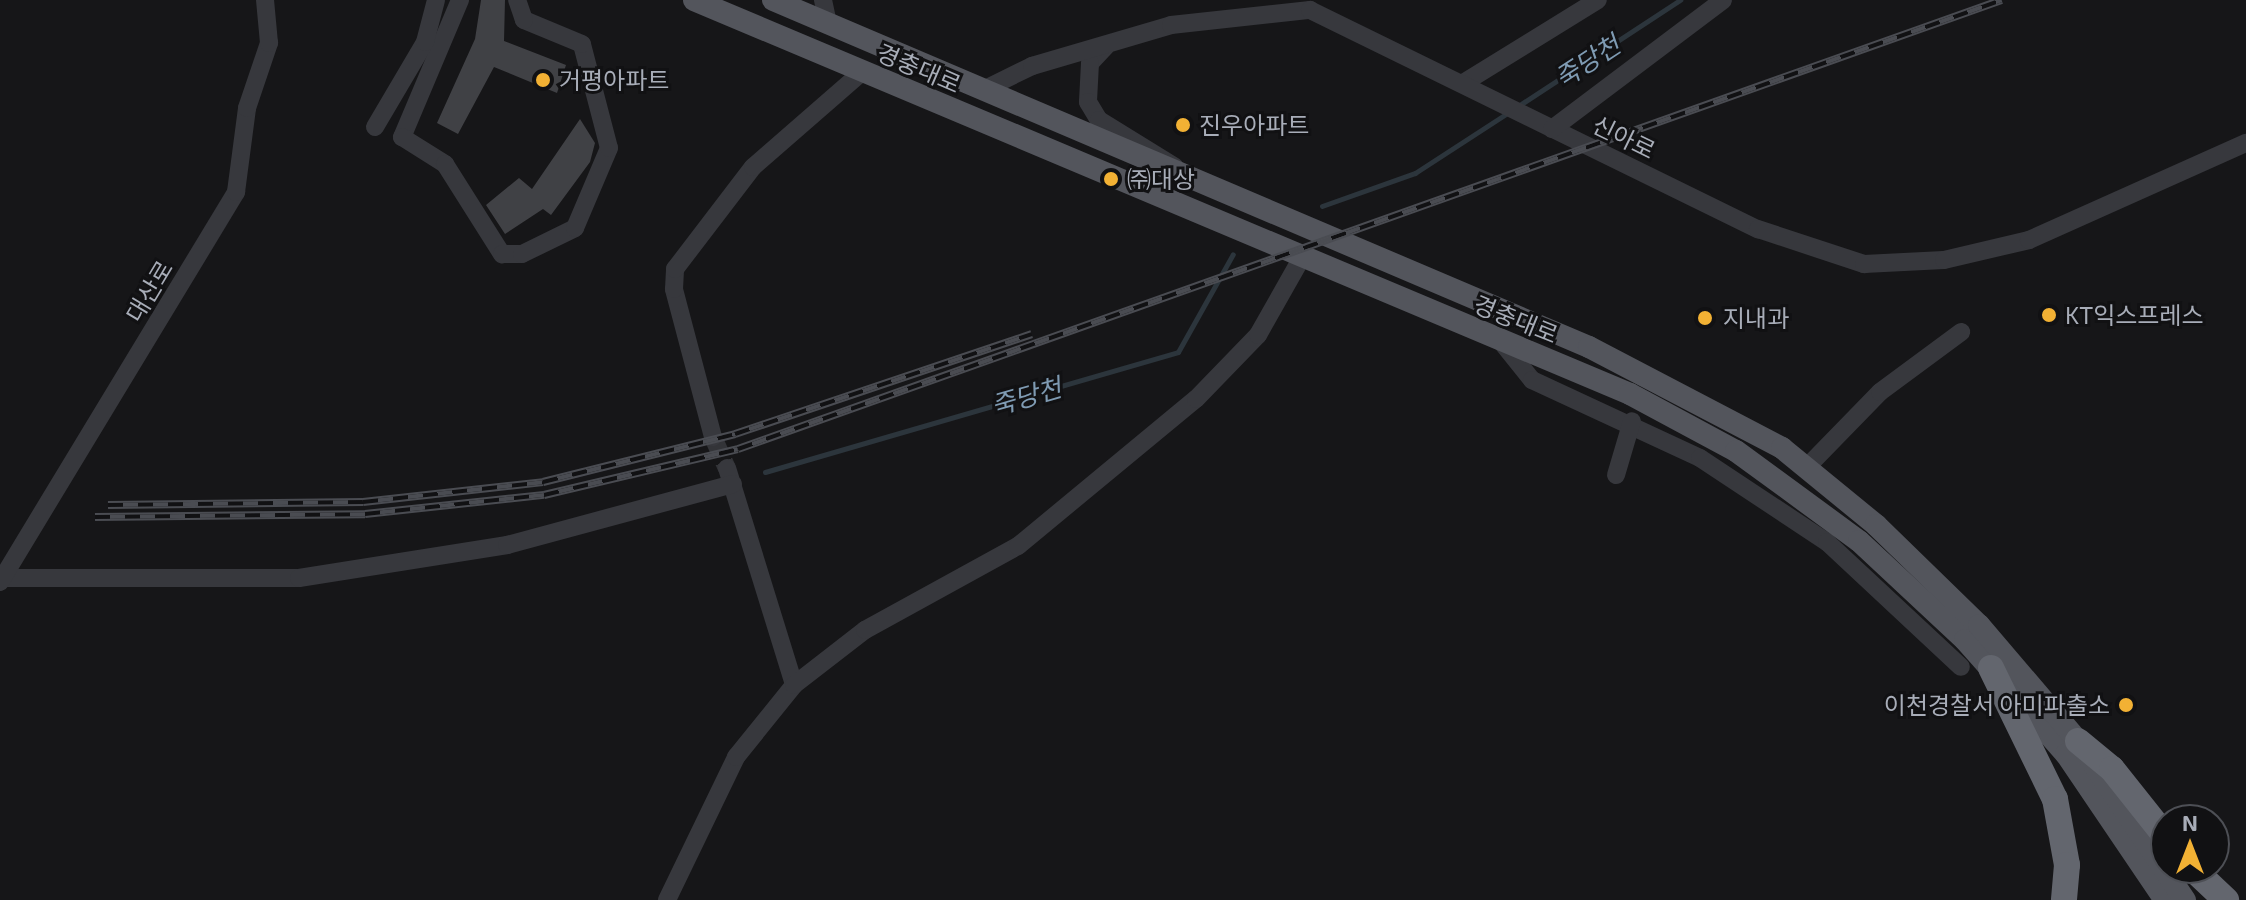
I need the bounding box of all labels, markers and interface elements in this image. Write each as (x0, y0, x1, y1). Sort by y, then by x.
water label: 죽당천 (1548, 28, 1626, 94)
street label: 경충대로 (873, 37, 965, 99)
place label: 거평아파트 (559, 66, 669, 94)
marker: 거평아파트 (534, 71, 552, 89)
street label: 신아로 (1588, 110, 1660, 164)
place label: 진우아파트 (1199, 111, 1309, 139)
marker: 진우아파트 (1174, 116, 1192, 134)
place label: ㈜대상 (1127, 165, 1195, 193)
marker: ㈜대상 (1102, 170, 1120, 188)
street label: 대산로 (120, 255, 178, 327)
street label: 경충대로 (1470, 289, 1562, 349)
place label: KT익스프레스 (2065, 301, 2204, 329)
place label: 지내과 (1723, 304, 1789, 332)
marker: KT익스프레스 (2040, 306, 2058, 324)
marker: 지내과 (1694, 307, 1716, 329)
water label: 죽당천 (987, 371, 1065, 421)
place label: 이천경찰서 아미파출소 (1884, 691, 2110, 719)
marker: 이천경찰서 아미파출소 (2117, 696, 2135, 714)
north arrow (2150, 804, 2230, 884)
text: N (2182, 809, 2198, 835)

